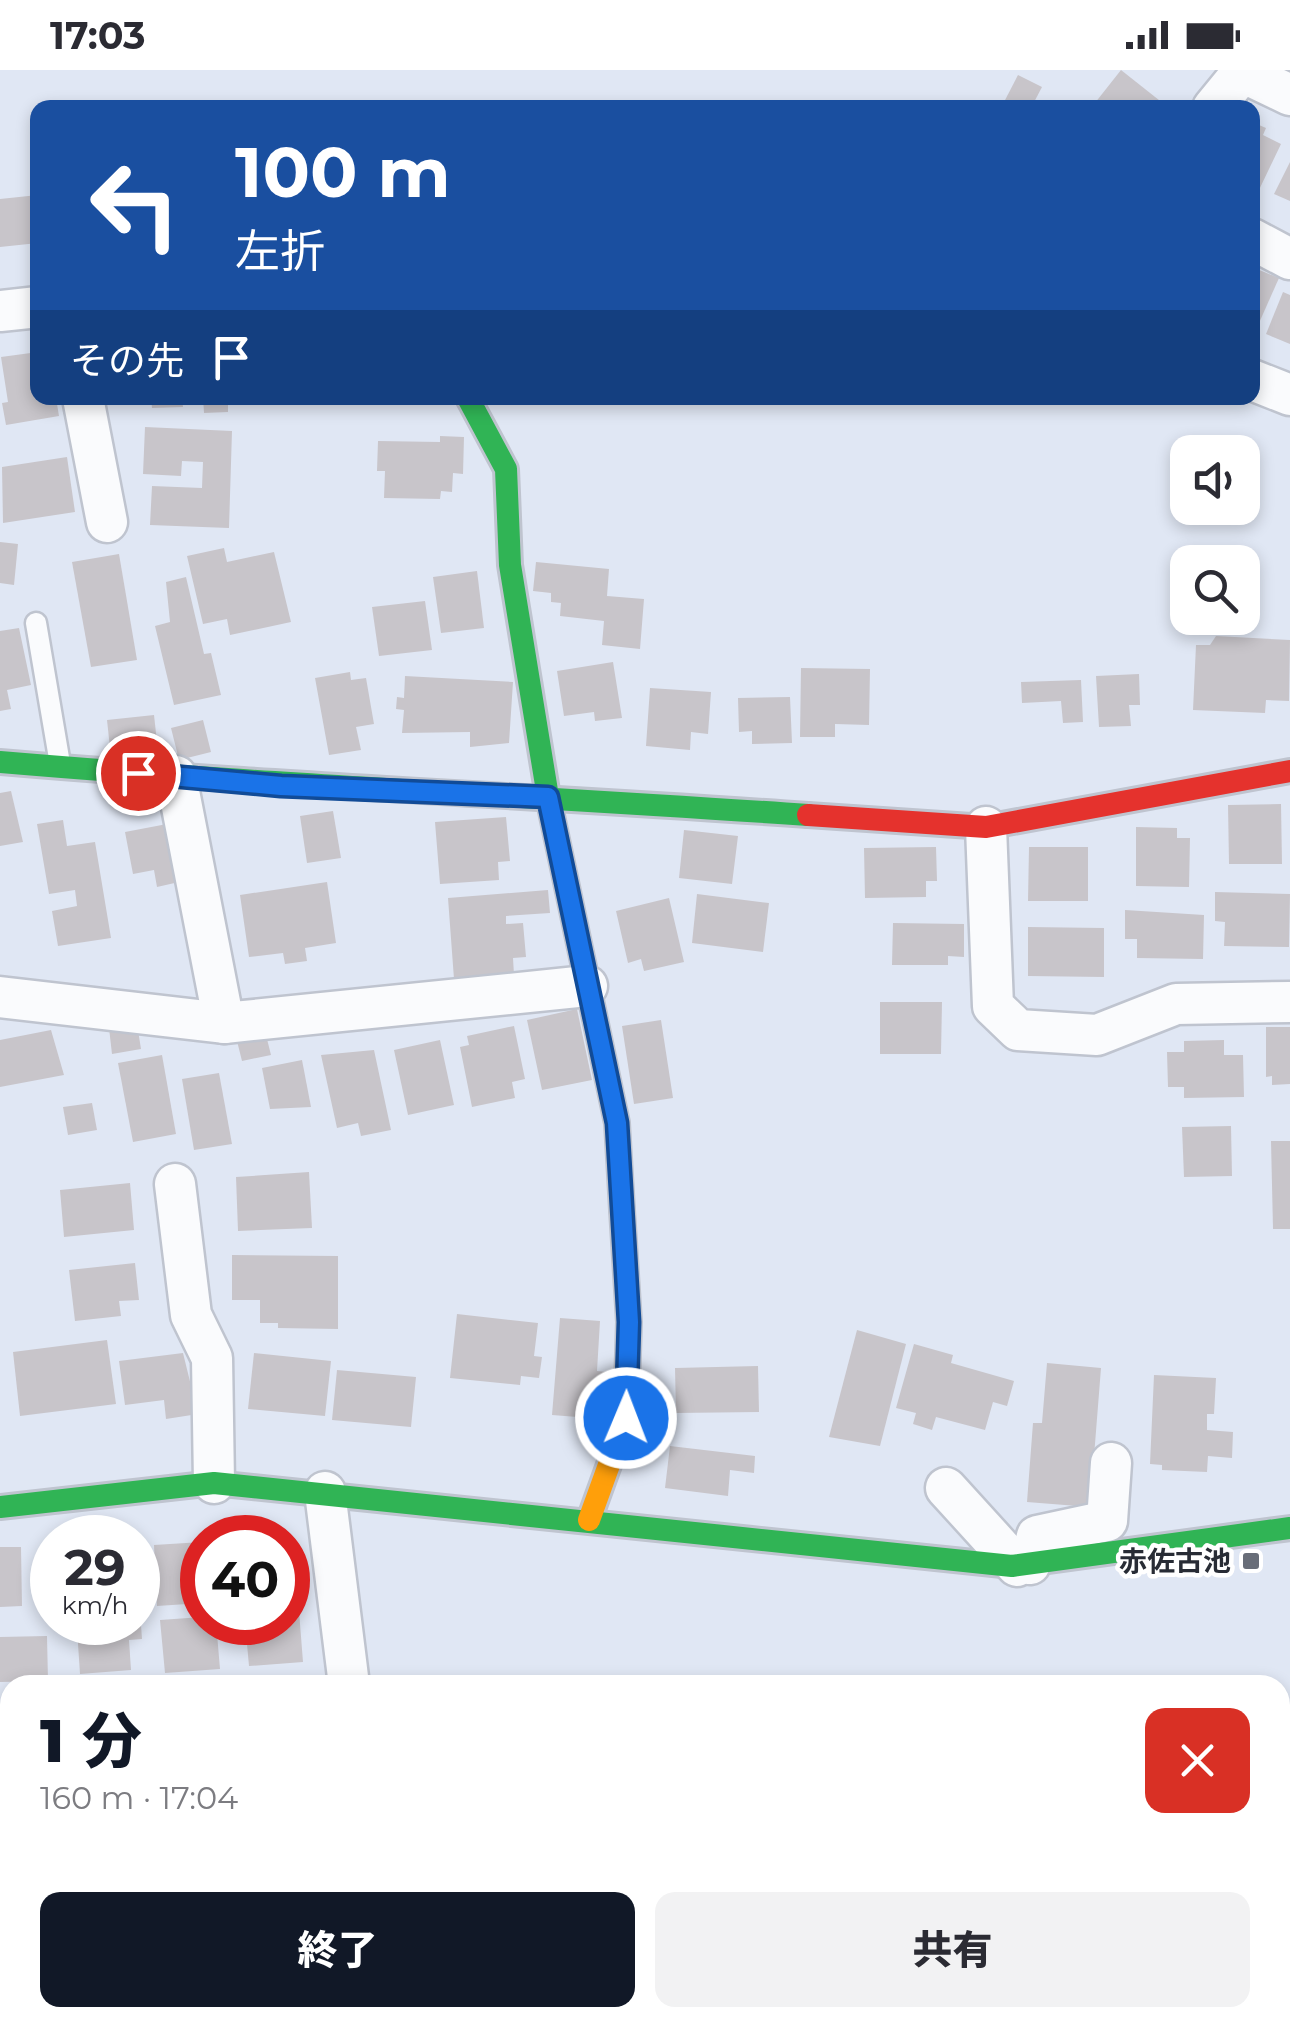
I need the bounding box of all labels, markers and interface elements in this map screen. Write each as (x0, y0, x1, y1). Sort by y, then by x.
text: 17:03 (50, 12, 146, 59)
text: 100 m (235, 129, 451, 215)
icon: left (70, 140, 200, 270)
text: 左折 (235, 223, 325, 278)
icon: arrive (204, 330, 259, 385)
text: その先 (70, 337, 184, 384)
map controls (1170, 435, 1260, 635)
button: sound (1170, 435, 1260, 525)
button: search (1170, 545, 1260, 635)
pin (96, 731, 181, 816)
icon: arrive (111, 746, 166, 801)
position arrow (574, 1366, 678, 1470)
speed limit sign: 40 (180, 1515, 310, 1645)
text: 29 (64, 1537, 126, 1598)
place label: 赤佐古池 (1119, 1544, 1231, 1578)
marker: 赤佐古池 (1240, 1550, 1262, 1572)
text: km/h (62, 1590, 128, 1620)
text: 1 分 (40, 1704, 142, 1777)
button: close (1145, 1708, 1250, 1813)
text: 160 m · 17:04 (40, 1778, 238, 1817)
button: 終了 (40, 1892, 635, 2007)
button: 共有 (655, 1892, 1250, 2007)

